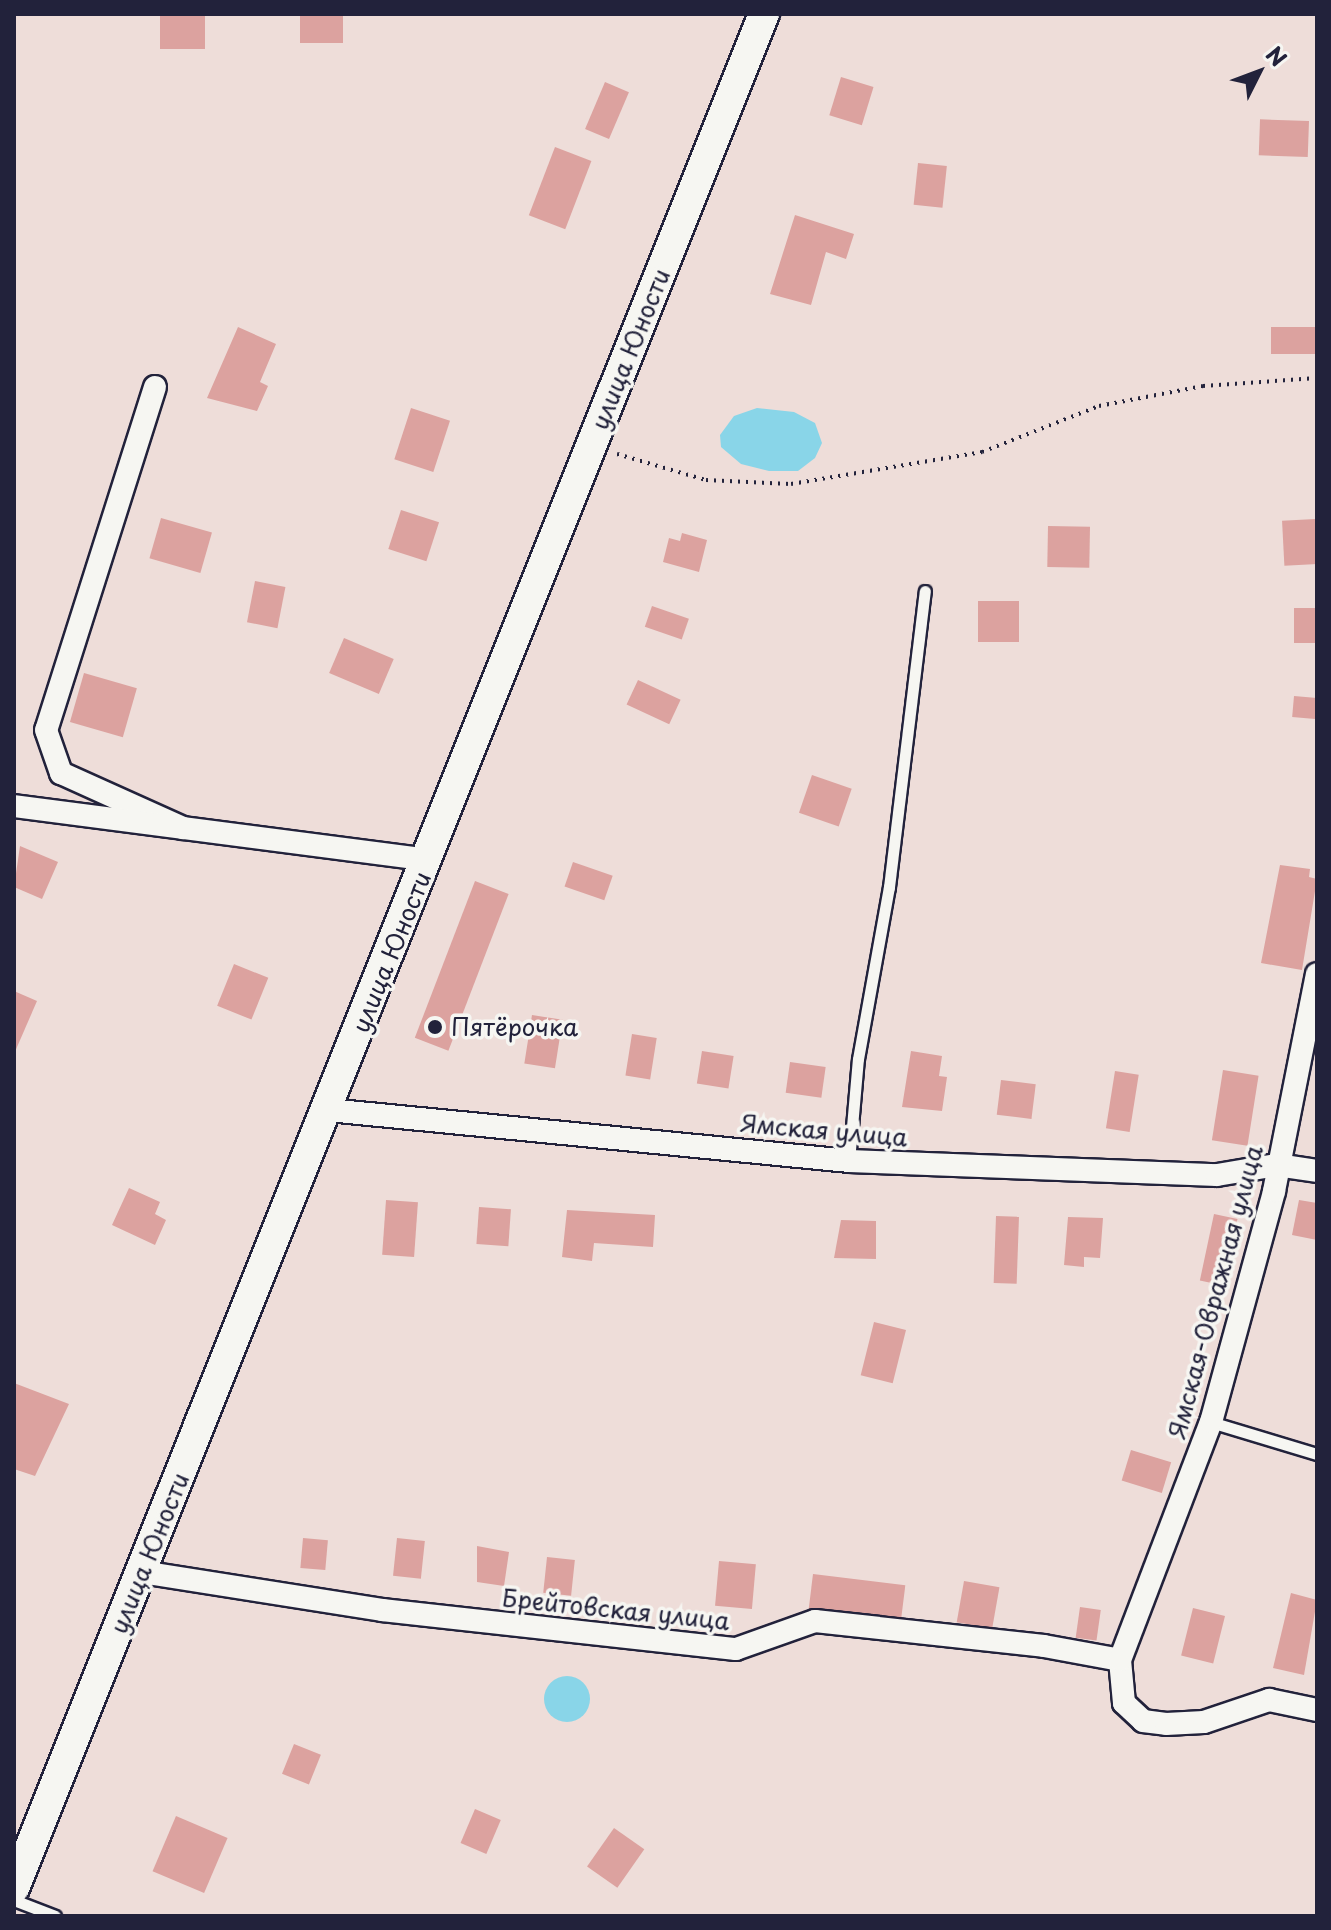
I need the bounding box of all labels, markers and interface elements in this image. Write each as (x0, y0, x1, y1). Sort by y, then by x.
north arrow (1219, 32, 1299, 112)
text: N (1259, 38, 1295, 73)
street label: улица Юности (584, 264, 676, 434)
street label: улица Юности (345, 867, 437, 1037)
place label: Пятёрочка (451, 1013, 578, 1041)
marker: Пятёрочка (426, 1018, 444, 1036)
street label: Ямская улица (739, 1108, 909, 1152)
street label: Ямская-Овражная улица (1162, 1141, 1268, 1443)
street label: улица Юности (103, 1468, 195, 1638)
street label: Брейтовская улица (500, 1583, 732, 1635)

